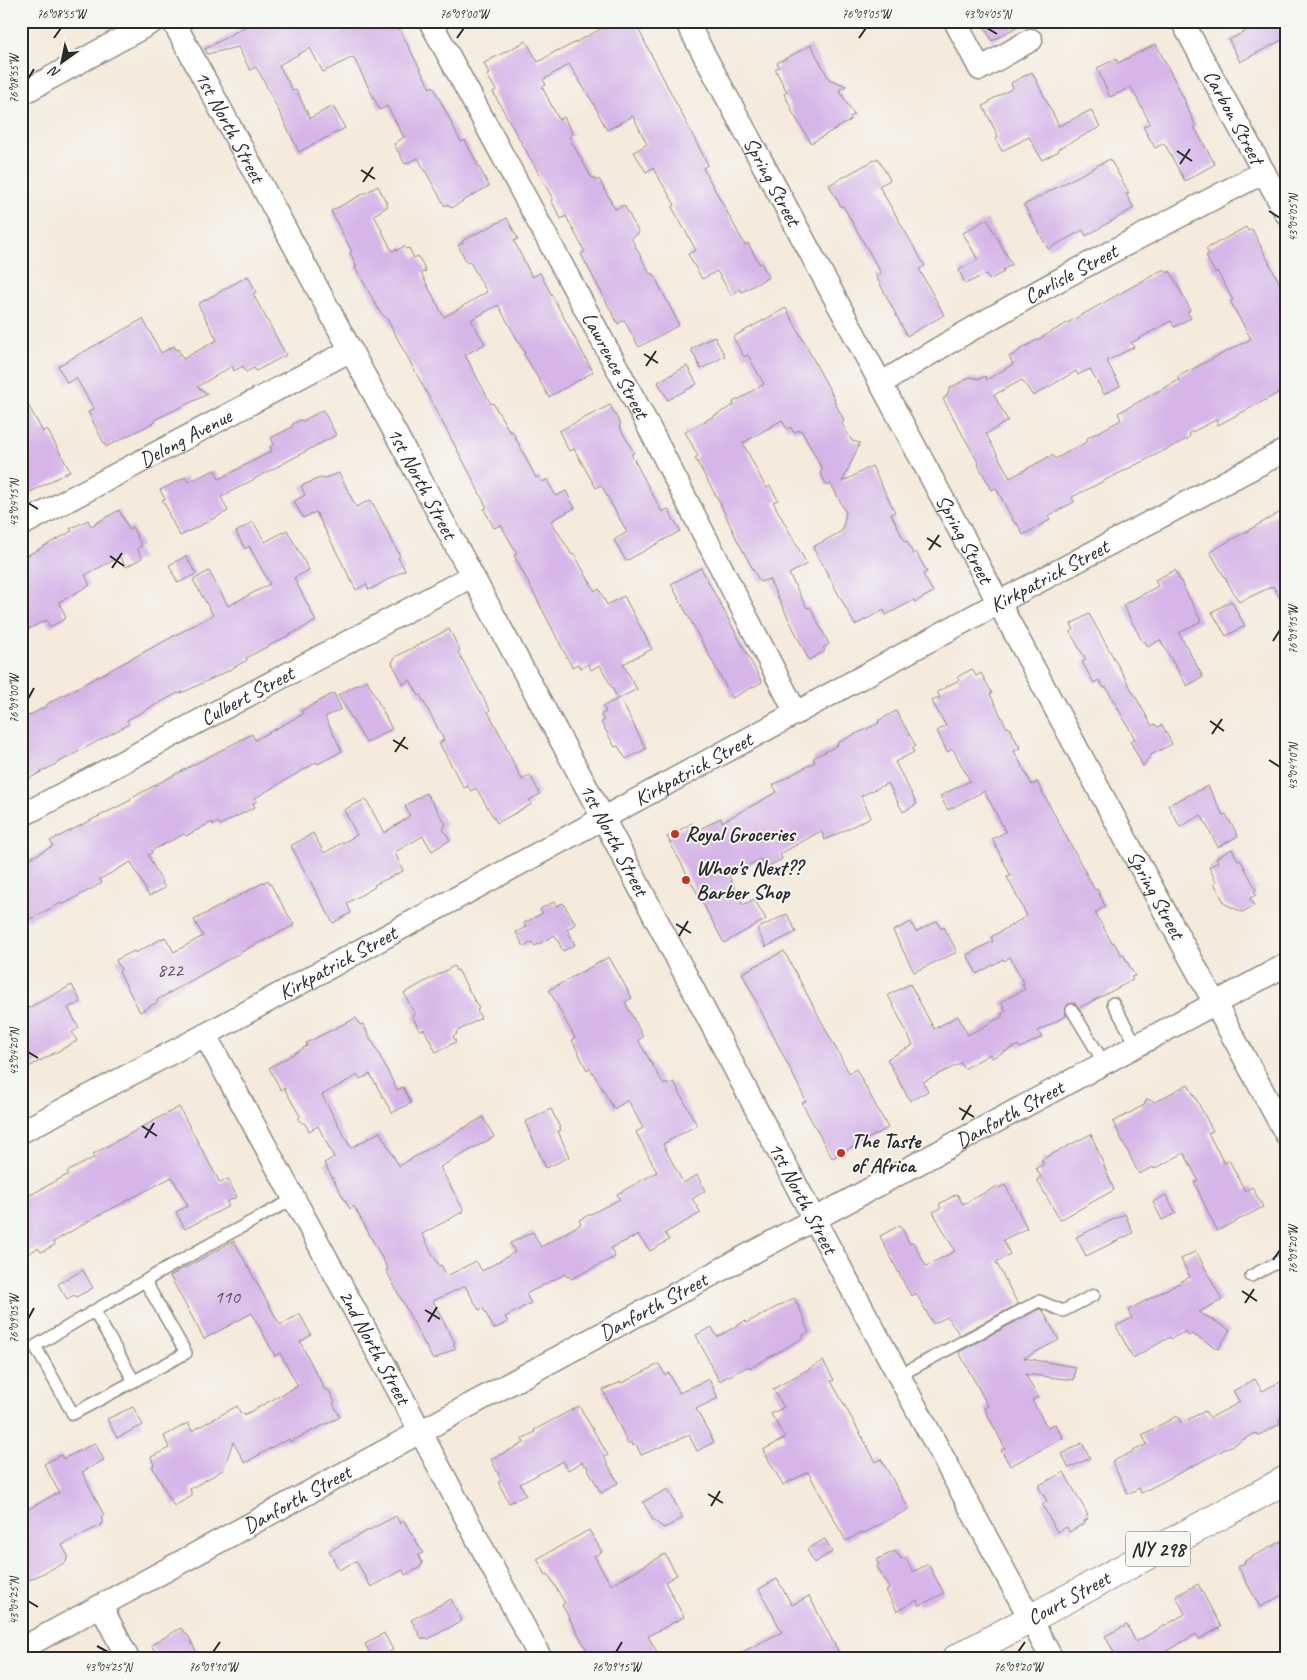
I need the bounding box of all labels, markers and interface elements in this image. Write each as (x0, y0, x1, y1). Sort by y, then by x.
text: 76°08'55"W (37, 6, 88, 22)
text: 76°09'00"W (440, 6, 491, 22)
text: 76°09'05"W (842, 6, 893, 22)
text: 43°04'05"N (963, 6, 1012, 22)
north arrow (38, 38, 88, 88)
text: 76°08'55"W (6, 52, 22, 103)
text: N (45, 62, 63, 82)
street label: Carbon Street (1198, 65, 1271, 171)
street label: 1st North Street (189, 66, 272, 189)
street label: Spring Street (738, 132, 808, 232)
text: 43°04'05"N (1285, 193, 1301, 242)
street label: Carlisle Street (1020, 237, 1124, 310)
street label: Lawrence Street (576, 307, 656, 425)
street label: Delong Avenue (135, 402, 237, 473)
street label: 1st North Street (382, 423, 464, 545)
text: 43°04'15"N (6, 478, 22, 527)
street label: Spring Street (930, 490, 1000, 590)
street label: Kirkpatrick Street (985, 533, 1115, 618)
text: 76°09'15"W (1285, 603, 1301, 654)
street label: Culbert Street (196, 659, 300, 731)
text: 76°09'00"W (6, 672, 22, 723)
street label: Kirkpatrick Street (630, 725, 759, 812)
text: 43°04'10"N (1285, 742, 1301, 791)
street label: 1st North Street (574, 779, 656, 902)
place label: Royal Groceries (685, 821, 797, 847)
marker: Royal Groceries (669, 828, 681, 840)
street label: Spring Street (1121, 846, 1191, 945)
place label: Whoo's Next?? Barber Shop (696, 855, 806, 905)
marker: Whoo's Next?? Barber Shop (680, 874, 692, 886)
street label: Kirkpatrick Street (274, 919, 403, 1005)
house number: 822 (157, 958, 184, 982)
text: 43°04'20"N (6, 1027, 22, 1076)
street label: Danforth Street (951, 1073, 1070, 1154)
place label: The Taste of Africa (851, 1128, 922, 1178)
street label: 1st North Street (763, 1137, 844, 1260)
marker: The Taste of Africa (835, 1147, 847, 1159)
text: 76°09'20"W (1285, 1223, 1301, 1274)
street label: Danforth Street (595, 1266, 713, 1346)
house number: 110 (214, 1285, 241, 1309)
street label: 2nd North Street (333, 1285, 417, 1410)
text: 76°09'05"W (6, 1292, 22, 1343)
street label: Danforth Street (238, 1458, 357, 1539)
road number: NY 298 (1126, 1532, 1190, 1566)
street label: Court Street (1023, 1564, 1116, 1631)
text: 43°04'25"N (6, 1576, 22, 1625)
text: 43°04'25"N (84, 1659, 133, 1675)
text: 76°09'10"W (189, 1659, 240, 1675)
text: 76°09'15"W (592, 1659, 643, 1675)
text: 76°09'20"W (994, 1659, 1045, 1675)

